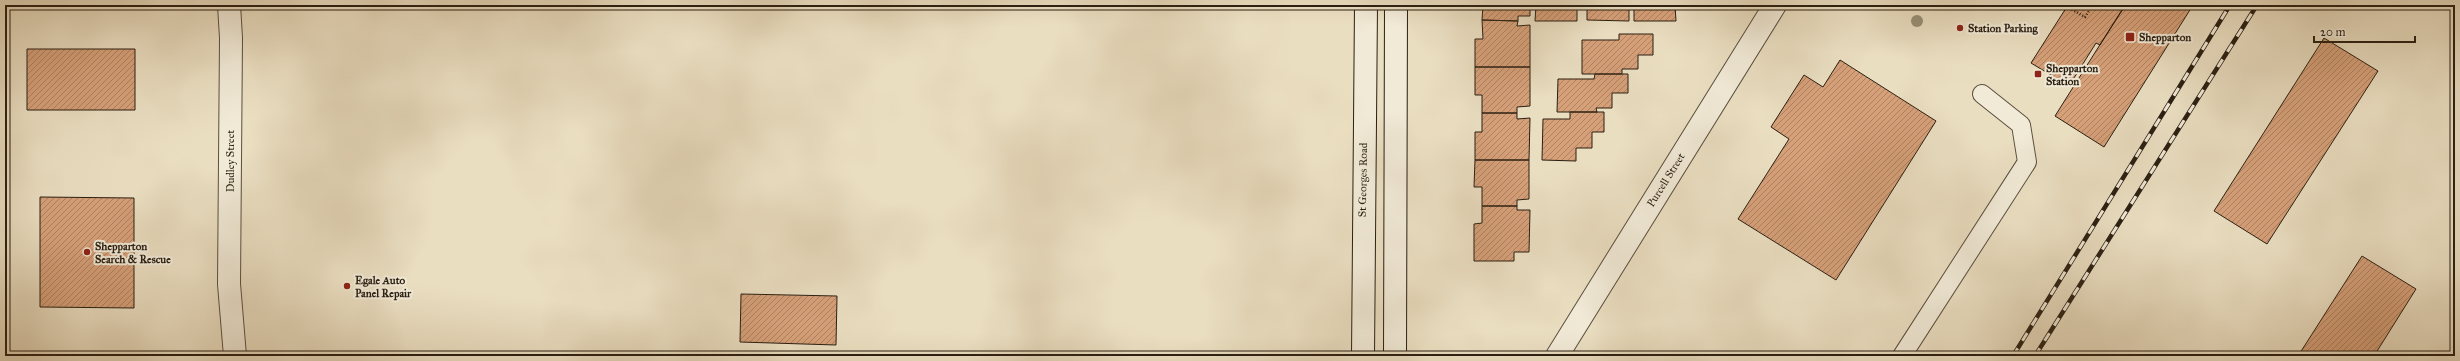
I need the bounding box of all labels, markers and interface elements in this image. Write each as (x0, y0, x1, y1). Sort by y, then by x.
scale bar (2314, 18, 2415, 44)
place label: Station Parking (1968, 22, 2039, 35)
marker: Station Parking (1955, 23, 1965, 33)
text: 20 m (2320, 25, 2346, 39)
marker: Shepparton (2124, 31, 2136, 43)
place label: Shepparton (2139, 31, 2191, 45)
place label: Shepparton Station (2046, 62, 2098, 88)
marker: Shepparton Station (2033, 69, 2043, 79)
street label: Dudley Street (224, 130, 237, 192)
street label: St Georges Road (1356, 142, 1370, 217)
street label: Purcell Street (1644, 151, 1688, 209)
place label: Shepparton Search & Rescue (95, 240, 171, 266)
marker: Shepparton Search & Rescue (82, 247, 92, 257)
place label: Egale Auto Panel Repair (355, 274, 412, 301)
marker: Egale Auto Panel Repair (342, 281, 352, 291)

